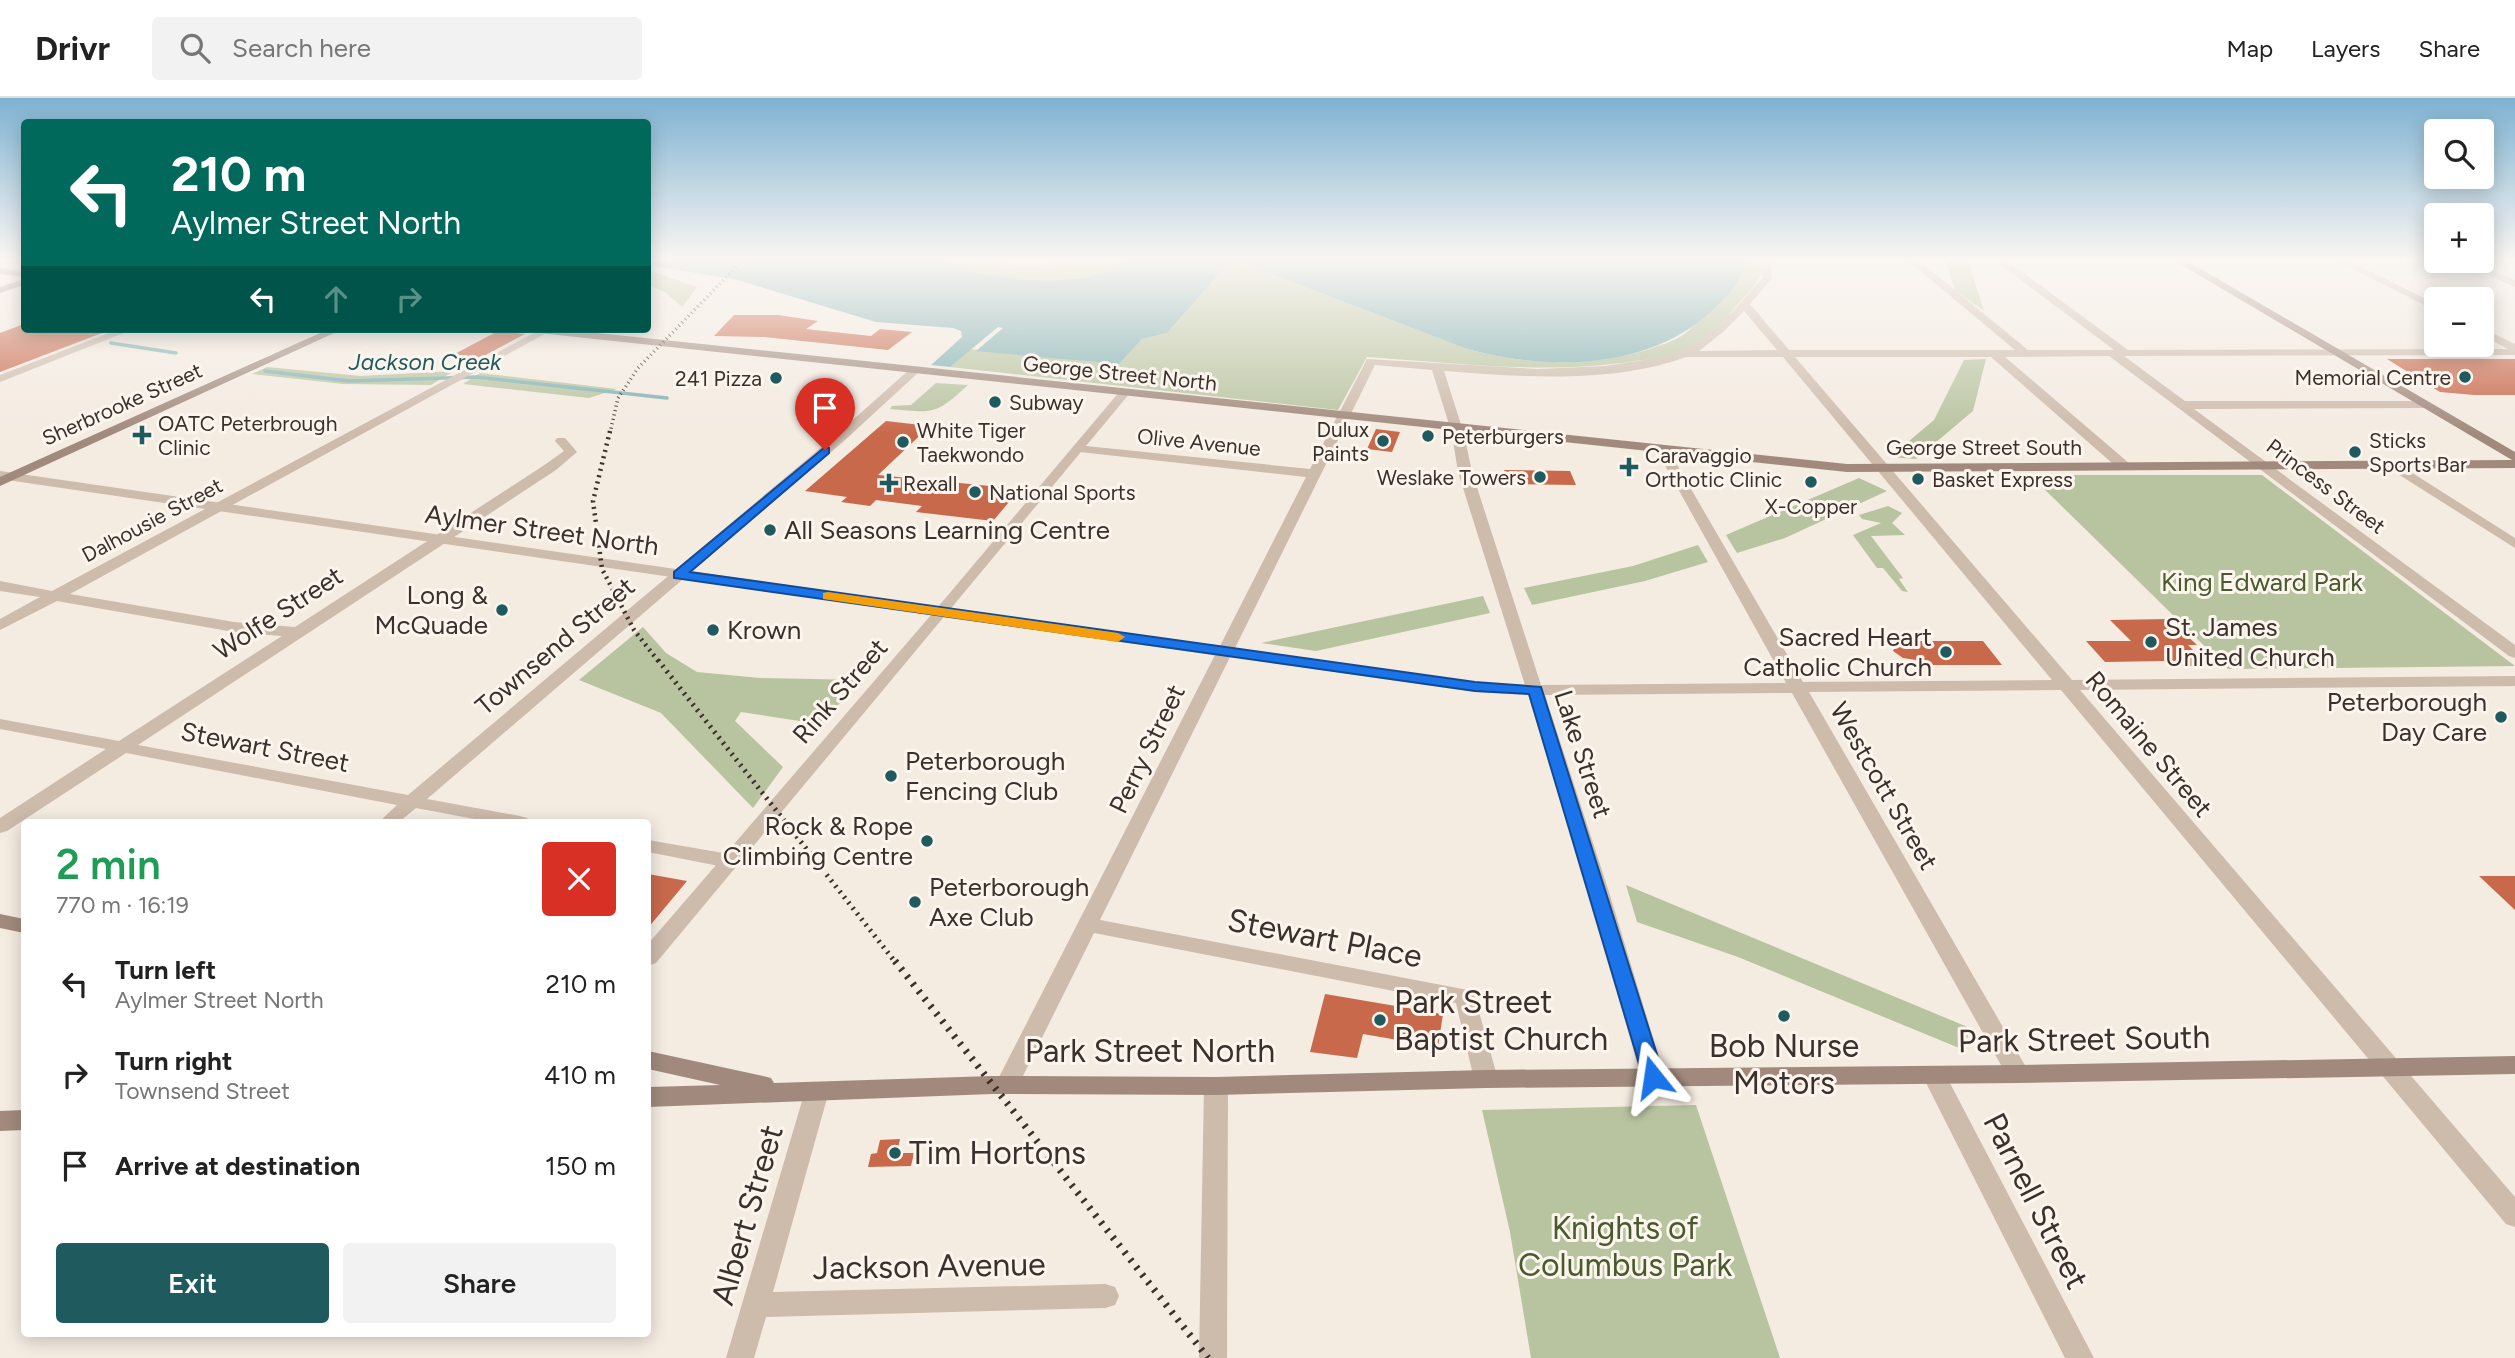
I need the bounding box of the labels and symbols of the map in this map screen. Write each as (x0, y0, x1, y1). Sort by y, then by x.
water label: Jackson Creek (348, 348, 502, 376)
street label: George Street North (1022, 350, 1218, 396)
street label: Sherbrooke Street (38, 358, 206, 450)
place label: Memorial Centre (2294, 365, 2451, 390)
place label: 241 Pizza (675, 366, 762, 391)
marker: Memorial Centre (2457, 369, 2473, 385)
marker: 241 Pizza (768, 370, 784, 386)
pin (795, 378, 855, 450)
place label: Subway (1009, 390, 1083, 415)
marker: Subway (987, 394, 1003, 410)
place label: OATC Peterbrough Clinic (158, 411, 337, 460)
place label: Dulux Paints (1312, 417, 1369, 466)
place label: White Tiger Taekwondo (917, 418, 1026, 467)
street label: Olive Avenue (1136, 423, 1262, 461)
place label: Peterburgers (1442, 424, 1564, 449)
marker: OATC Peterbrough Clinic (132, 425, 152, 445)
marker: Peterburgers (1420, 428, 1436, 444)
place label: Sticks Sports Bar (2369, 428, 2467, 477)
marker: Dulux Paints (1375, 433, 1391, 449)
street label: Princess Street (2262, 433, 2390, 539)
marker: White Tiger Taekwondo (895, 434, 911, 450)
street label: George Street South (1886, 435, 2082, 460)
place label: Caravaggio Orthotic Clinic (1645, 443, 1782, 492)
marker: Sticks Sports Bar (2347, 444, 2363, 460)
marker: Caravaggio Orthotic Clinic (1619, 457, 1639, 477)
place label: Weslake Towers (1377, 465, 1526, 490)
place label: Basket Express (1932, 467, 2073, 492)
marker: Weslake Towers (1532, 469, 1548, 485)
place label: Rexall (903, 471, 957, 496)
marker: Basket Express (1910, 471, 1926, 487)
street label: Dalhousie Street (77, 472, 227, 568)
marker: X-Copper (1803, 474, 1819, 490)
marker: Rexall (881, 475, 897, 491)
place label: National Sports (989, 480, 1136, 505)
marker: National Sports (967, 484, 983, 500)
place label: X-Copper (1765, 494, 1857, 519)
street label: Aylmer Street North (423, 498, 661, 562)
place label: All Seasons Learning Centre (784, 514, 1110, 546)
marker: All Seasons Learning Centre (762, 522, 778, 538)
street label: Wolfe Street (207, 559, 349, 667)
park label: King Edward Park (2161, 566, 2363, 598)
street label: Townsend Street (469, 570, 641, 722)
place label: Long & McQuade (374, 579, 488, 641)
marker: Long & McQuade (494, 602, 510, 618)
place label: St. James United Church (2165, 611, 2335, 673)
place label: Krown (727, 614, 801, 646)
place label: Sacred Heart Catholic Church (1743, 621, 1932, 683)
marker: Krown (705, 622, 721, 638)
street label: Rink Street (786, 632, 894, 750)
marker: St. James United Church (2143, 634, 2159, 650)
marker: Sacred Heart Catholic Church (1938, 644, 1954, 660)
street label: Romaine Street (2079, 665, 2219, 824)
street label: Perry Street (1102, 679, 1192, 819)
street label: Lake Street (1547, 686, 1619, 822)
place label: Peterborough Day Care (2327, 686, 2487, 748)
street label: Westcott Street (1823, 697, 1945, 876)
marker: Peterborough Day Care (2493, 709, 2509, 725)
street label: Stewart Street (178, 715, 352, 779)
place label: Peterborough Fencing Club (905, 745, 1065, 807)
marker: Peterborough Fencing Club (883, 768, 899, 784)
place label: Rock & Rope Climbing Centre (723, 810, 913, 872)
marker: Rock & Rope Climbing Centre (919, 833, 935, 849)
place label: Peterborough Axe Club (929, 871, 1089, 933)
marker: Peterborough Axe Club (907, 894, 923, 910)
street label: Stewart Place (1225, 901, 1425, 975)
place label: Park Street Baptist Church (1394, 983, 1608, 1058)
marker: Bob Nurse Motors (1776, 1008, 1792, 1024)
marker: Park Street Baptist Church (1372, 1012, 1388, 1028)
street label: Park Street South (1958, 1018, 2210, 1060)
place label: Bob Nurse Motors (1709, 1027, 1859, 1102)
street label: Park Street North (1025, 1032, 1275, 1070)
position arrow (1616, 1040, 1690, 1114)
street label: Parnell Street (1975, 1107, 2097, 1295)
street label: Albert Street (703, 1121, 791, 1309)
place label: Tim Hortons (909, 1134, 1086, 1172)
marker: Tim Hortons (887, 1145, 903, 1161)
park label: Knights of Columbus Park (1518, 1209, 1732, 1284)
street label: Jackson Avenue (812, 1245, 1046, 1287)

